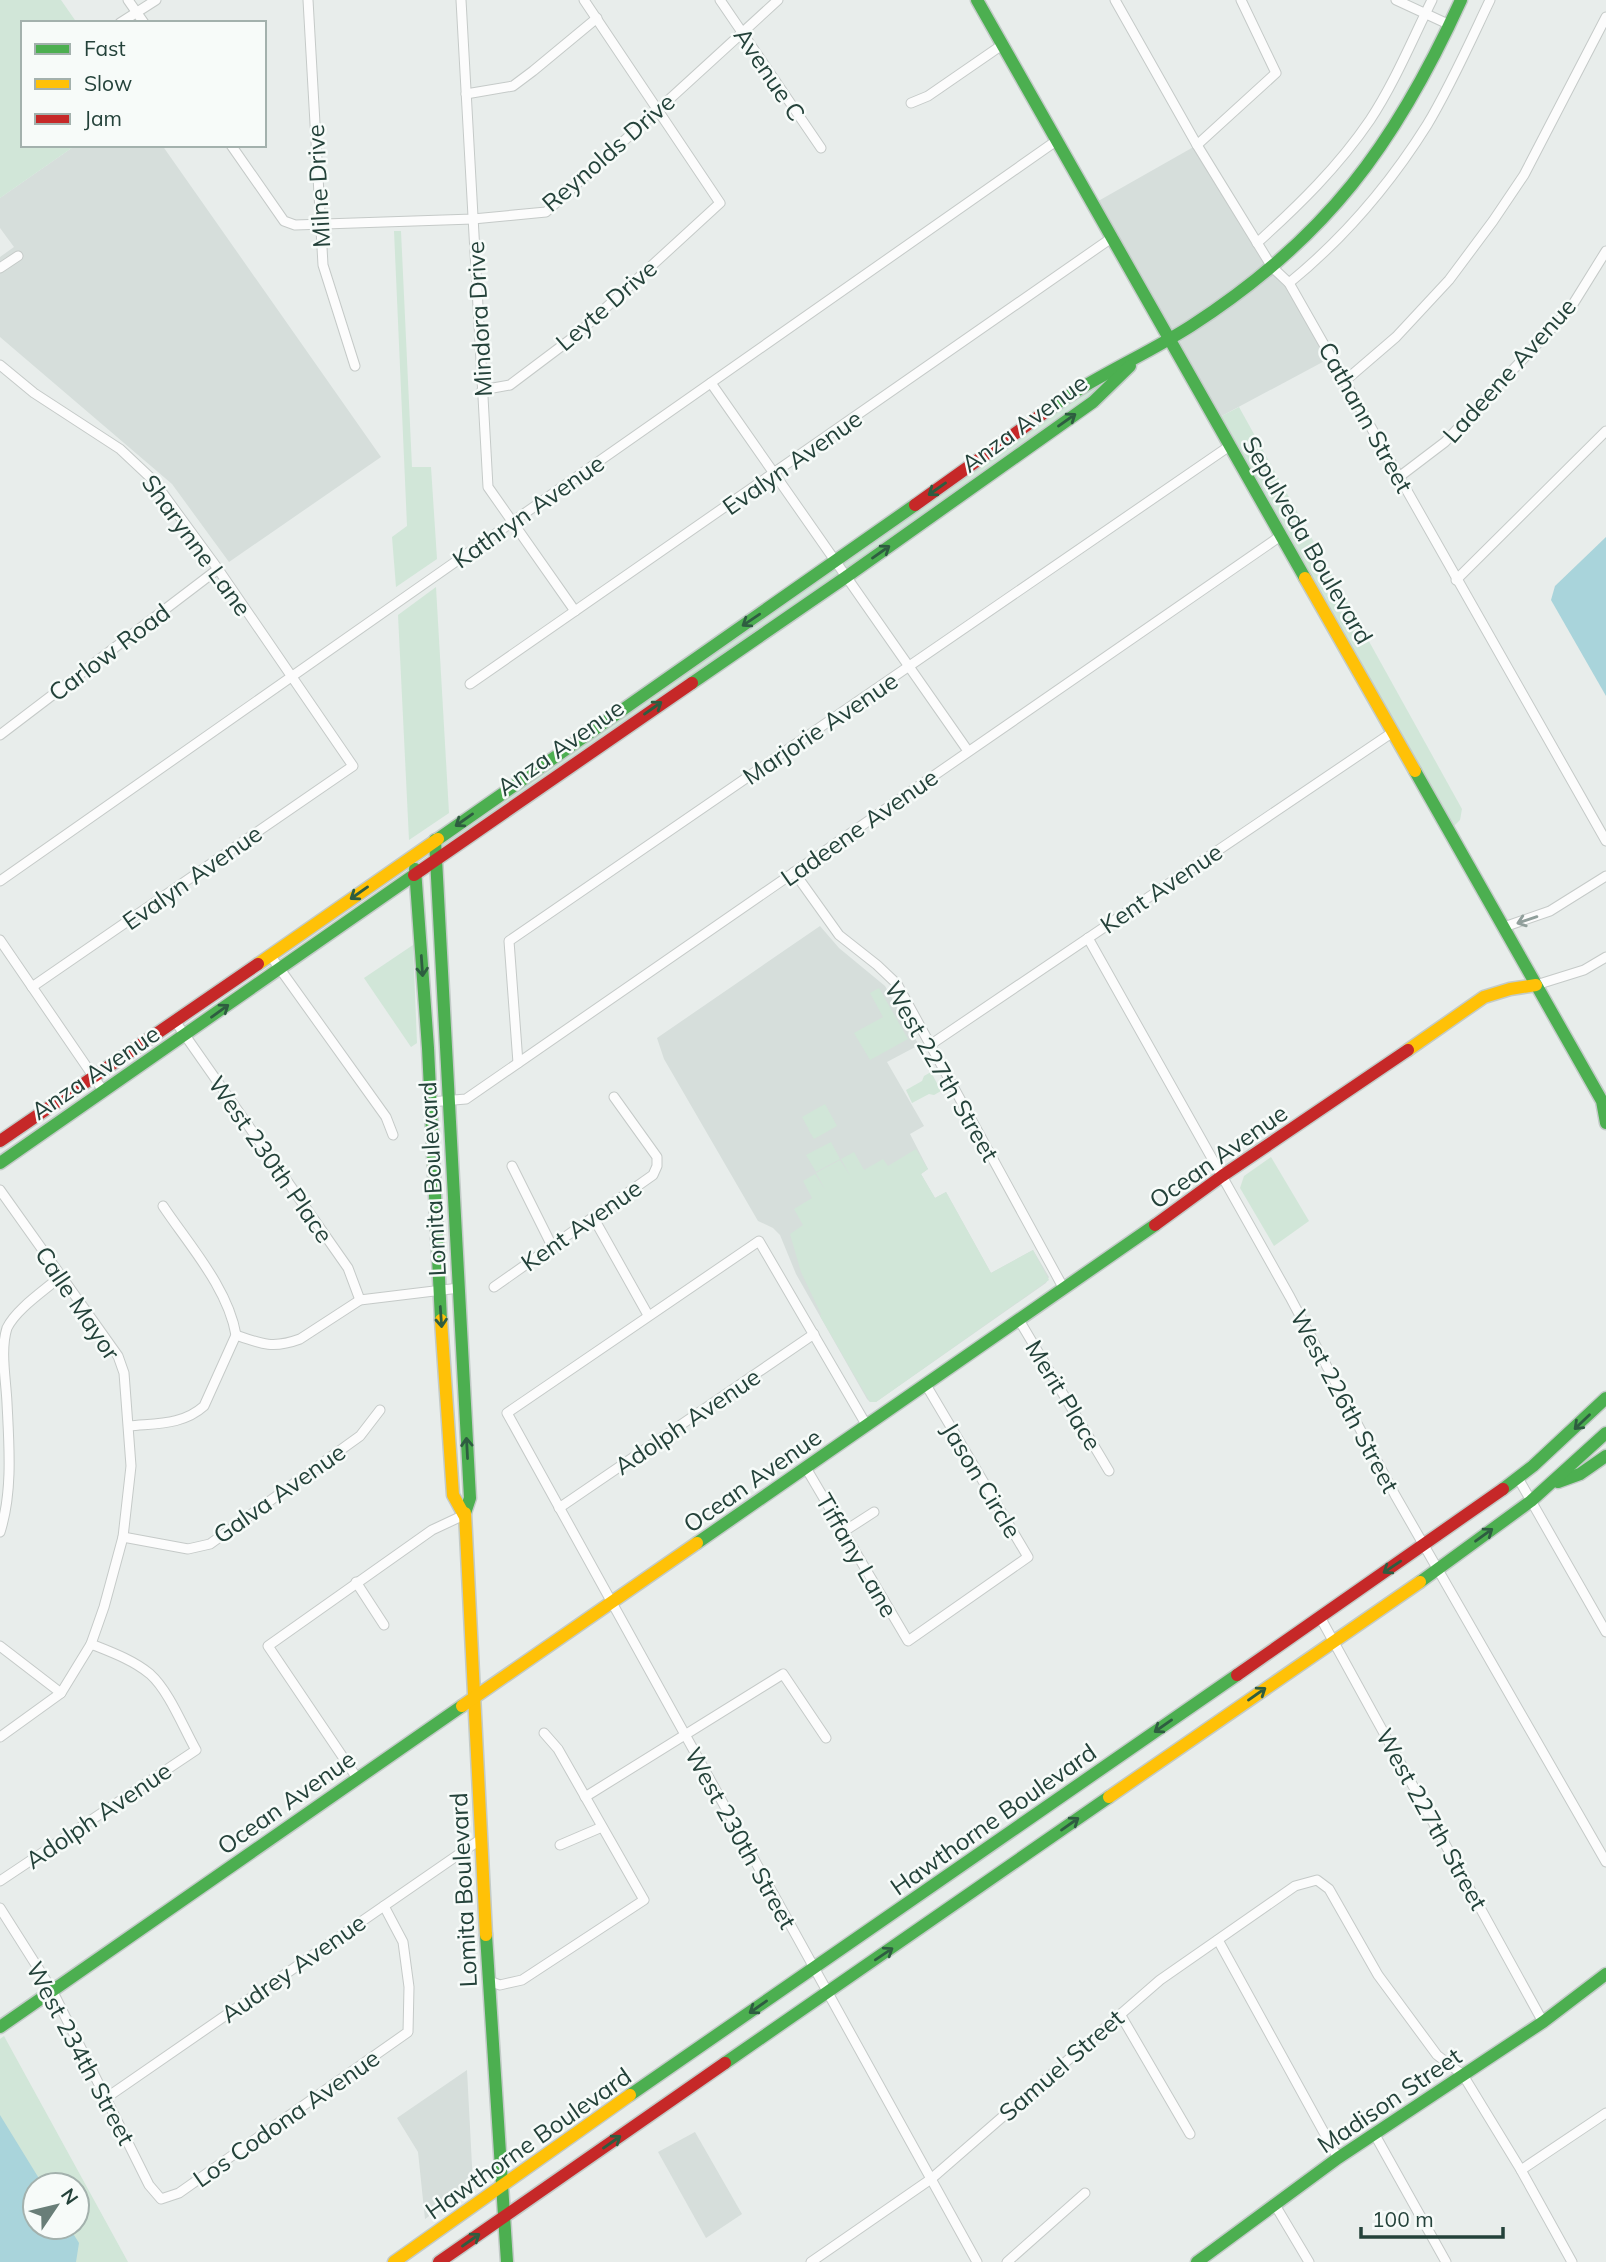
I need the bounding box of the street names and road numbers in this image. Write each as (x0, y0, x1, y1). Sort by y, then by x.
street label: Avenue C (728, 22, 812, 126)
street label: Reynolds Drive (536, 86, 680, 218)
street label: Milne Drive (300, 124, 336, 248)
street label: Mindora Drive (460, 240, 498, 398)
street label: Leyte Drive (549, 253, 663, 357)
street label: Ladeene Avenue (1436, 291, 1582, 449)
street label: Cathann Street (1312, 336, 1420, 498)
street label: Anza Avenue (955, 367, 1093, 479)
street label: Evalyn Avenue (717, 403, 867, 521)
street label: Sepulveda Boulevard (1236, 431, 1380, 649)
street label: Kathryn Avenue (446, 448, 610, 574)
street label: Sharynne Lane (136, 468, 258, 622)
street label: Carlow Road (42, 597, 176, 707)
street label: Marjorie Avenue (737, 665, 903, 791)
street label: Anza Avenue (491, 692, 629, 802)
street label: Ladeene Avenue (775, 762, 943, 892)
street label: Evalyn Avenue (117, 818, 267, 936)
street label: Kent Avenue (1094, 836, 1228, 940)
street label: West 227th Street (878, 976, 1006, 1166)
street label: Anza Avenue (25, 1018, 165, 1126)
street label: West 230th Place (202, 1070, 340, 1248)
street label: Lomita Boulevard (412, 1081, 452, 1277)
street label: Ocean Avenue (1143, 1097, 1293, 1215)
street label: Kent Avenue (515, 1172, 647, 1278)
street label: Calle Mayor (29, 1240, 127, 1366)
street label: West 226th Street (1284, 1304, 1406, 1498)
street label: Merit Place (1019, 1334, 1109, 1456)
street label: Adolph Avenue (608, 1361, 766, 1481)
street label: Jason Circle (936, 1417, 1028, 1543)
street label: Ocean Avenue (677, 1421, 827, 1539)
street label: Galva Avenue (207, 1436, 351, 1550)
street label: Tiffany Lane (810, 1488, 904, 1622)
street label: West 227th Street (1370, 1723, 1494, 1915)
street label: Hawthorne Boulevard (884, 1737, 1102, 1901)
street label: West 230th Street (679, 1742, 803, 1934)
street label: Ocean Avenue (211, 1743, 361, 1861)
street label: Adolph Avenue (19, 1755, 177, 1875)
street label: Lomita Boulevard (443, 1792, 483, 1988)
street label: Audrey Avenue (215, 1907, 371, 2029)
street label: West 234th Street (20, 1956, 142, 2150)
street label: Samuel Street (992, 2003, 1130, 2127)
street label: Madison Street (1311, 2041, 1467, 2159)
street label: Los Codona Avenue (187, 2042, 385, 2194)
street label: Hawthorne Boulevard (419, 2061, 637, 2225)

